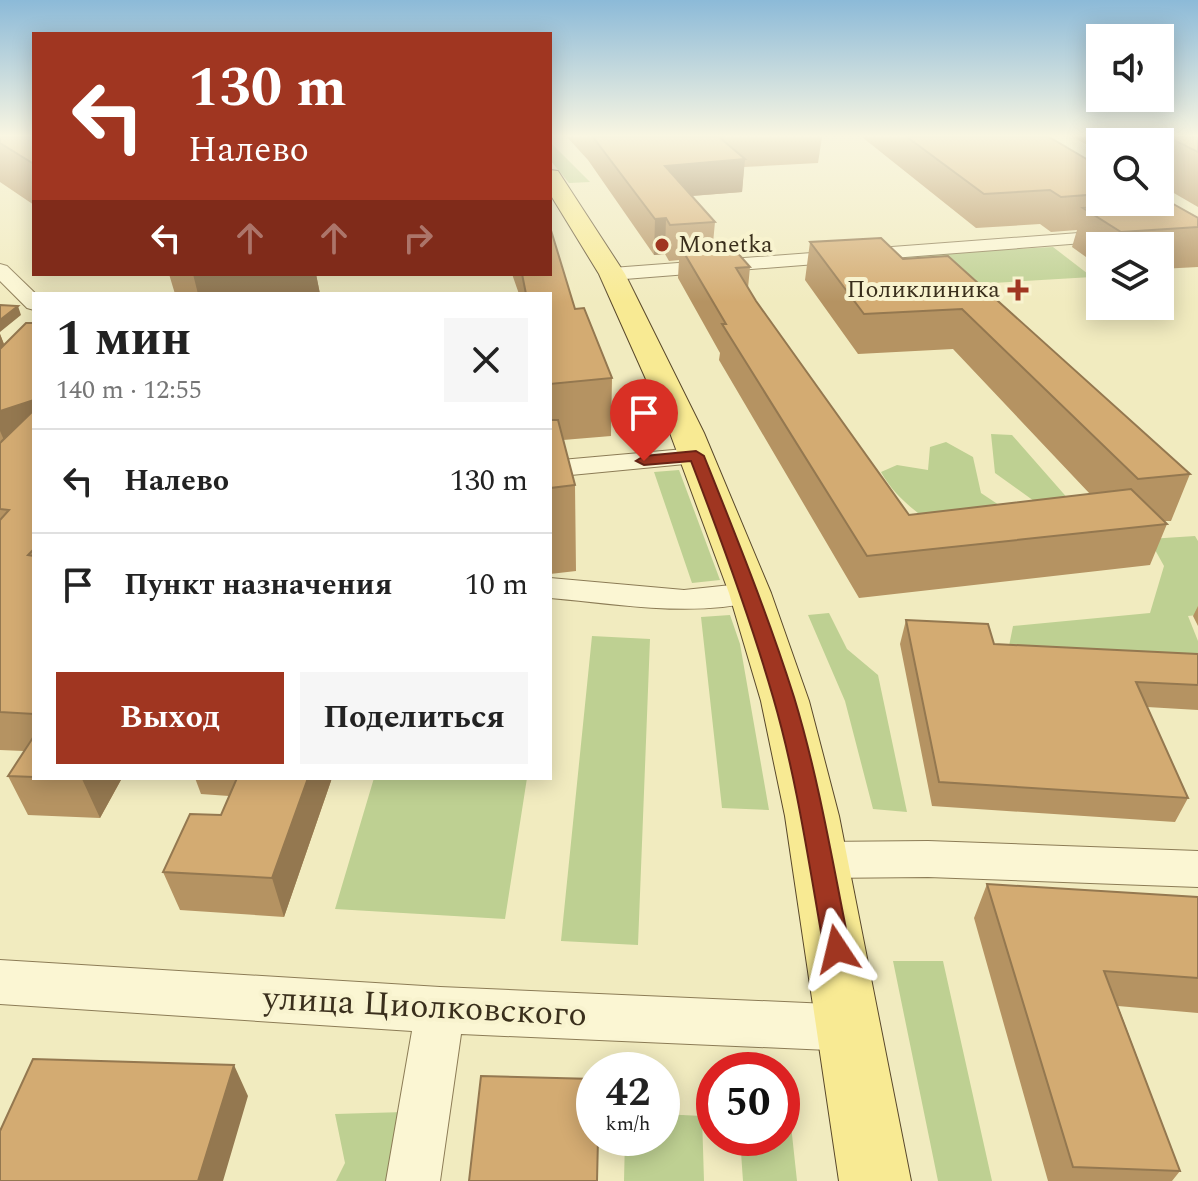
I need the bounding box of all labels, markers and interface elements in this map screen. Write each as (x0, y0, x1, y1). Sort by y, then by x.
map controls (1086, 24, 1174, 320)
button: sound (1086, 24, 1174, 112)
text: 130 m (188, 46, 347, 131)
icon: left (56, 64, 160, 168)
text: Налево (188, 123, 309, 178)
button: search (1086, 128, 1174, 216)
icon: left (144, 216, 188, 260)
icon: ahead (228, 216, 272, 260)
icon: ahead (312, 216, 356, 260)
icon: right (396, 216, 440, 260)
place label: Monetka (678, 227, 773, 263)
button: layers (1086, 232, 1174, 320)
marker: Monetka (653, 236, 671, 254)
place label: Поликлиника (847, 272, 1000, 308)
marker: Поликлиника (1007, 279, 1029, 301)
text: 1 мин (56, 303, 191, 376)
button: close (444, 318, 528, 402)
text: 140 m · 12:55 (56, 370, 202, 410)
pin (610, 379, 678, 461)
icon: arrive (622, 391, 666, 435)
text: Налево (124, 458, 229, 504)
text: 130 m (450, 458, 528, 504)
icon: left (56, 459, 100, 503)
text: Пункт назначения (124, 562, 392, 608)
text: 10 m (465, 562, 528, 608)
icon: arrive (56, 563, 100, 607)
button: Выход (56, 672, 284, 764)
button: Поделиться (300, 672, 528, 764)
position arrow (795, 907, 879, 991)
street label: улица Циолковского (261, 972, 588, 1041)
speed limit sign: 50 (696, 1052, 800, 1156)
text: 42 (606, 1063, 650, 1124)
text: km/h (606, 1109, 651, 1139)

